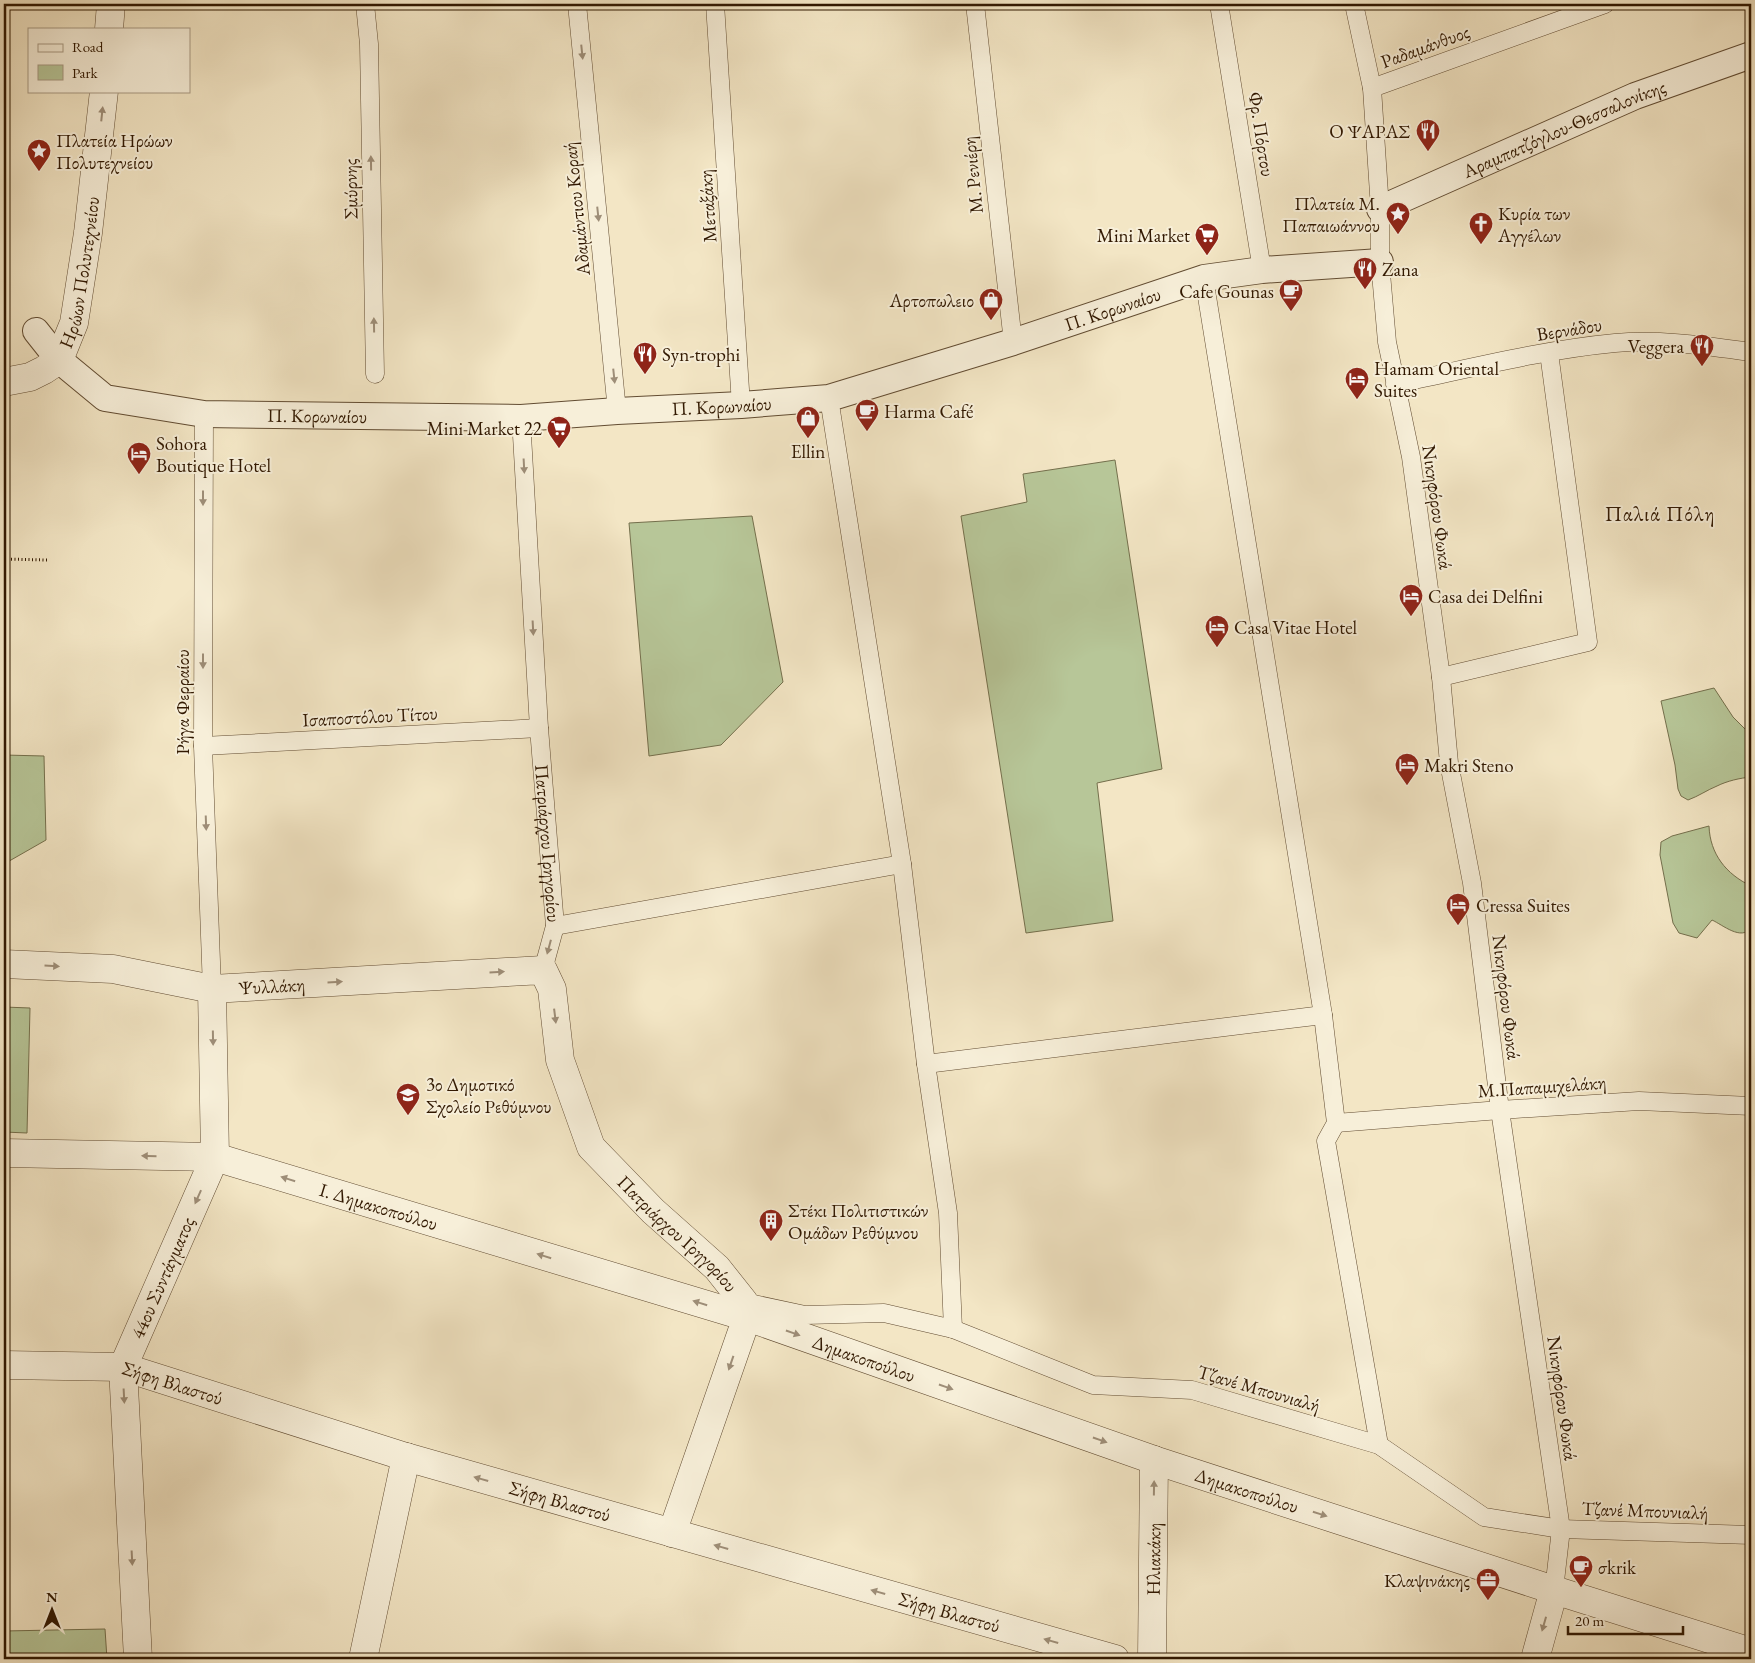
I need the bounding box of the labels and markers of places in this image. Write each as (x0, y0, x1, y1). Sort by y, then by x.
restaurant icon: O ΨΑΡΑΣ (1415, 118, 1441, 152)
place label: O ΨΑΡΑΣ (1329, 119, 1411, 144)
place label: Πλατεία Ηρώων Πολυτεχνείου (56, 128, 173, 175)
place icon: Πλατεία Ηρώων Πολυτεχνείου (26, 138, 52, 172)
place label: Πλατεία Μ. Παπαιωάννου (1282, 191, 1380, 238)
place icon: Πλατεία Μ. Παπαιωάννου (1385, 201, 1411, 235)
place label: Κυρία των Αγγέλων (1497, 201, 1571, 248)
church icon: Κυρία των Αγγέλων (1468, 211, 1494, 245)
supermarket icon: Mini Market (1194, 222, 1220, 256)
place label: Mini Market (1097, 223, 1190, 248)
restaurant icon: Zana (1352, 256, 1378, 290)
place label: Zana (1382, 257, 1419, 282)
cafe icon: Cafe Gounas (1278, 278, 1304, 312)
place label: Cafe Gounas (1179, 279, 1274, 304)
shop icon: Αρτοπωλειο (978, 287, 1004, 321)
place label: Αρτοπωλειο (888, 288, 974, 313)
restaurant icon: Veggera (1689, 333, 1715, 367)
place label: Veggera (1628, 334, 1684, 359)
restaurant icon: Syn-trophi (632, 341, 658, 375)
place label: Syn-trophi (662, 342, 740, 367)
place label: Hamam Oriental Suites (1374, 356, 1499, 403)
hotel icon: Hamam Oriental Suites (1344, 366, 1370, 400)
cafe icon: Harma Café (854, 398, 880, 432)
place label: Harma Café (884, 399, 974, 424)
shop icon: Ellin (795, 405, 821, 439)
supermarket icon: Mini Market 22 (546, 415, 572, 449)
place label: Mini Market 22 (427, 416, 542, 441)
place label: Sohora Boutique Hotel (156, 431, 272, 478)
place label: Ellin (791, 439, 825, 464)
hotel icon: Sohora Boutique Hotel (126, 441, 152, 475)
hotel icon: Casa dei Delfini (1398, 583, 1424, 617)
place label: Casa dei Delfini (1428, 584, 1543, 609)
hotel icon: Casa Vitae Hotel (1204, 614, 1230, 648)
place label: Casa Vitae Hotel (1234, 615, 1358, 640)
hotel icon: Makri Steno (1394, 752, 1420, 786)
place label: Makri Steno (1424, 753, 1514, 778)
hotel icon: Cressa Suites (1445, 892, 1471, 926)
place label: Cressa Suites (1476, 893, 1570, 918)
place label: 3ο Δημοτικό Σχολείο Ρεθύμνου (426, 1072, 552, 1119)
school or university icon: 3ο Δημοτικό Σχολείο Ρεθύμνου (395, 1082, 421, 1116)
place label: Στέκι Πολιτιστικών Ομάδων Ρεθύμνου (788, 1198, 929, 1245)
building icon: Στέκι Πολιτιστικών Ομάδων Ρεθύμνου (758, 1208, 784, 1242)
cafe icon: σkrik (1568, 1554, 1594, 1588)
place label: σkrik (1598, 1555, 1637, 1580)
office icon: Κλαψινάκης (1475, 1567, 1501, 1601)
place label: Κλαψινάκης (1384, 1568, 1470, 1593)

